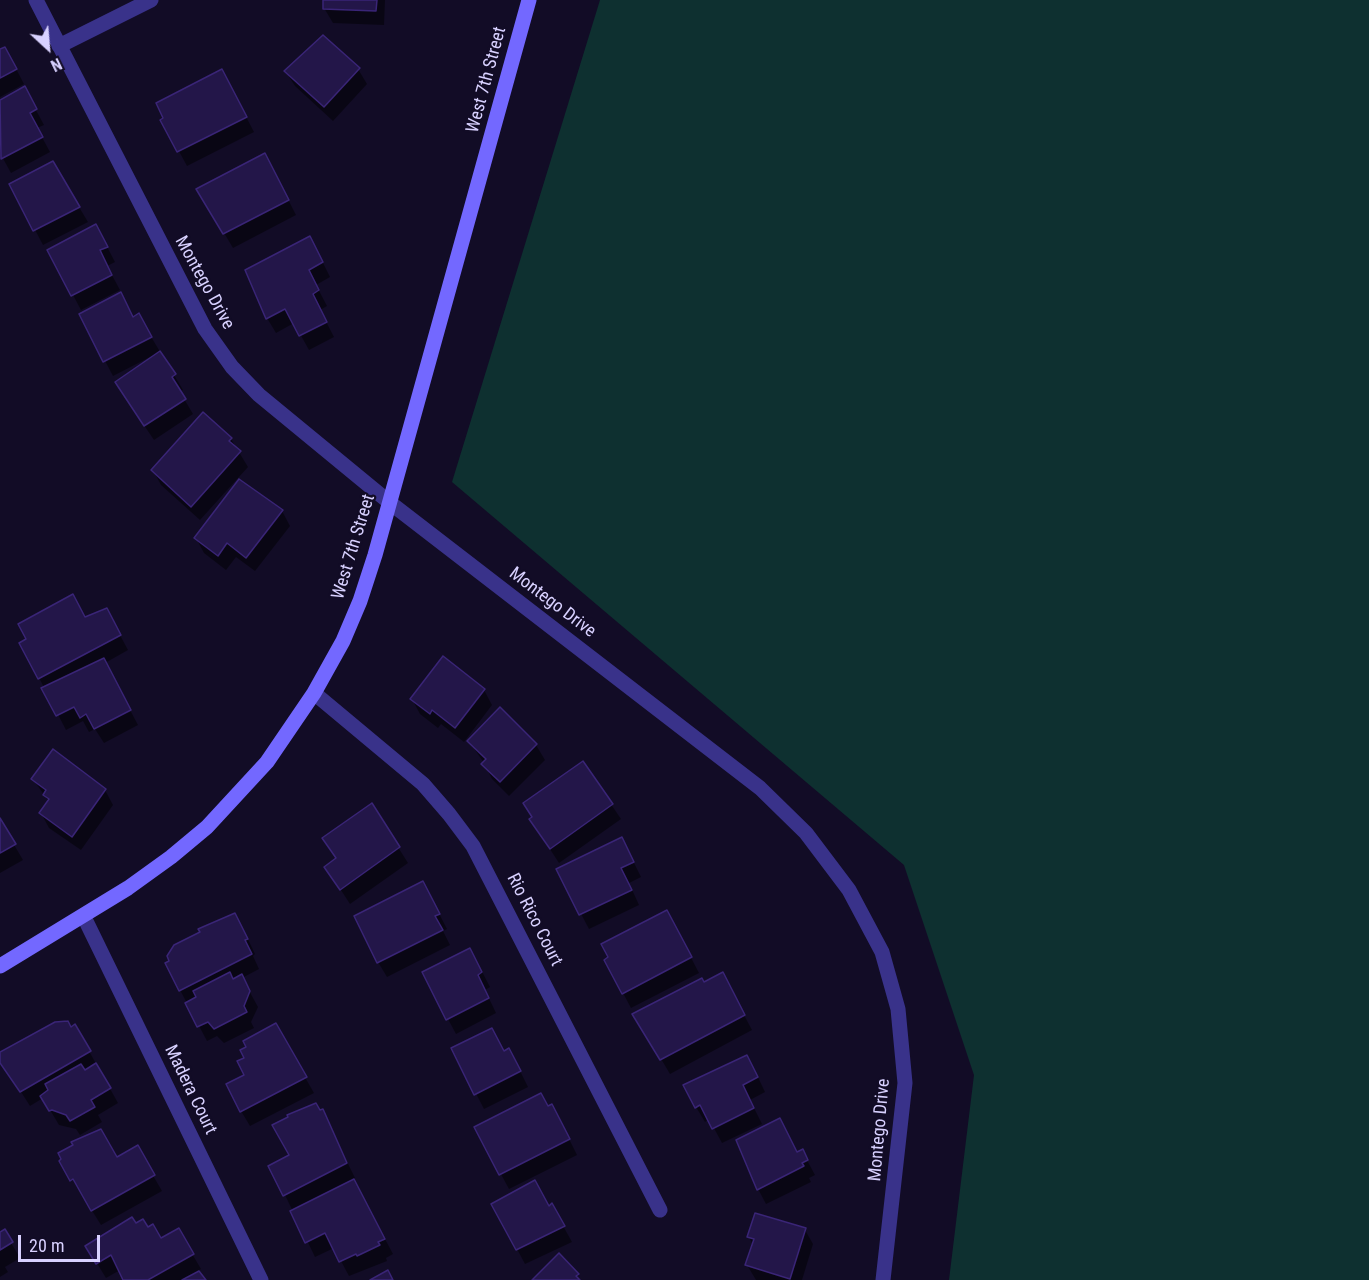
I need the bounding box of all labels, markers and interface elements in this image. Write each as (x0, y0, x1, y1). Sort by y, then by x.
north arrow (18, 18, 78, 78)
street label: West 7th Street (462, 25, 512, 135)
text: N (48, 54, 65, 75)
street label: Montego Drive (170, 233, 238, 333)
street label: West 7th Street (328, 492, 380, 602)
street label: Montego Drive (504, 563, 600, 643)
street label: Rio Rico Court (501, 870, 567, 970)
street label: Madera Court (159, 1042, 221, 1138)
street label: Montego Drive (865, 1078, 895, 1182)
scale bar (21, 1223, 104, 1261)
text: 20 m (29, 1235, 64, 1256)

